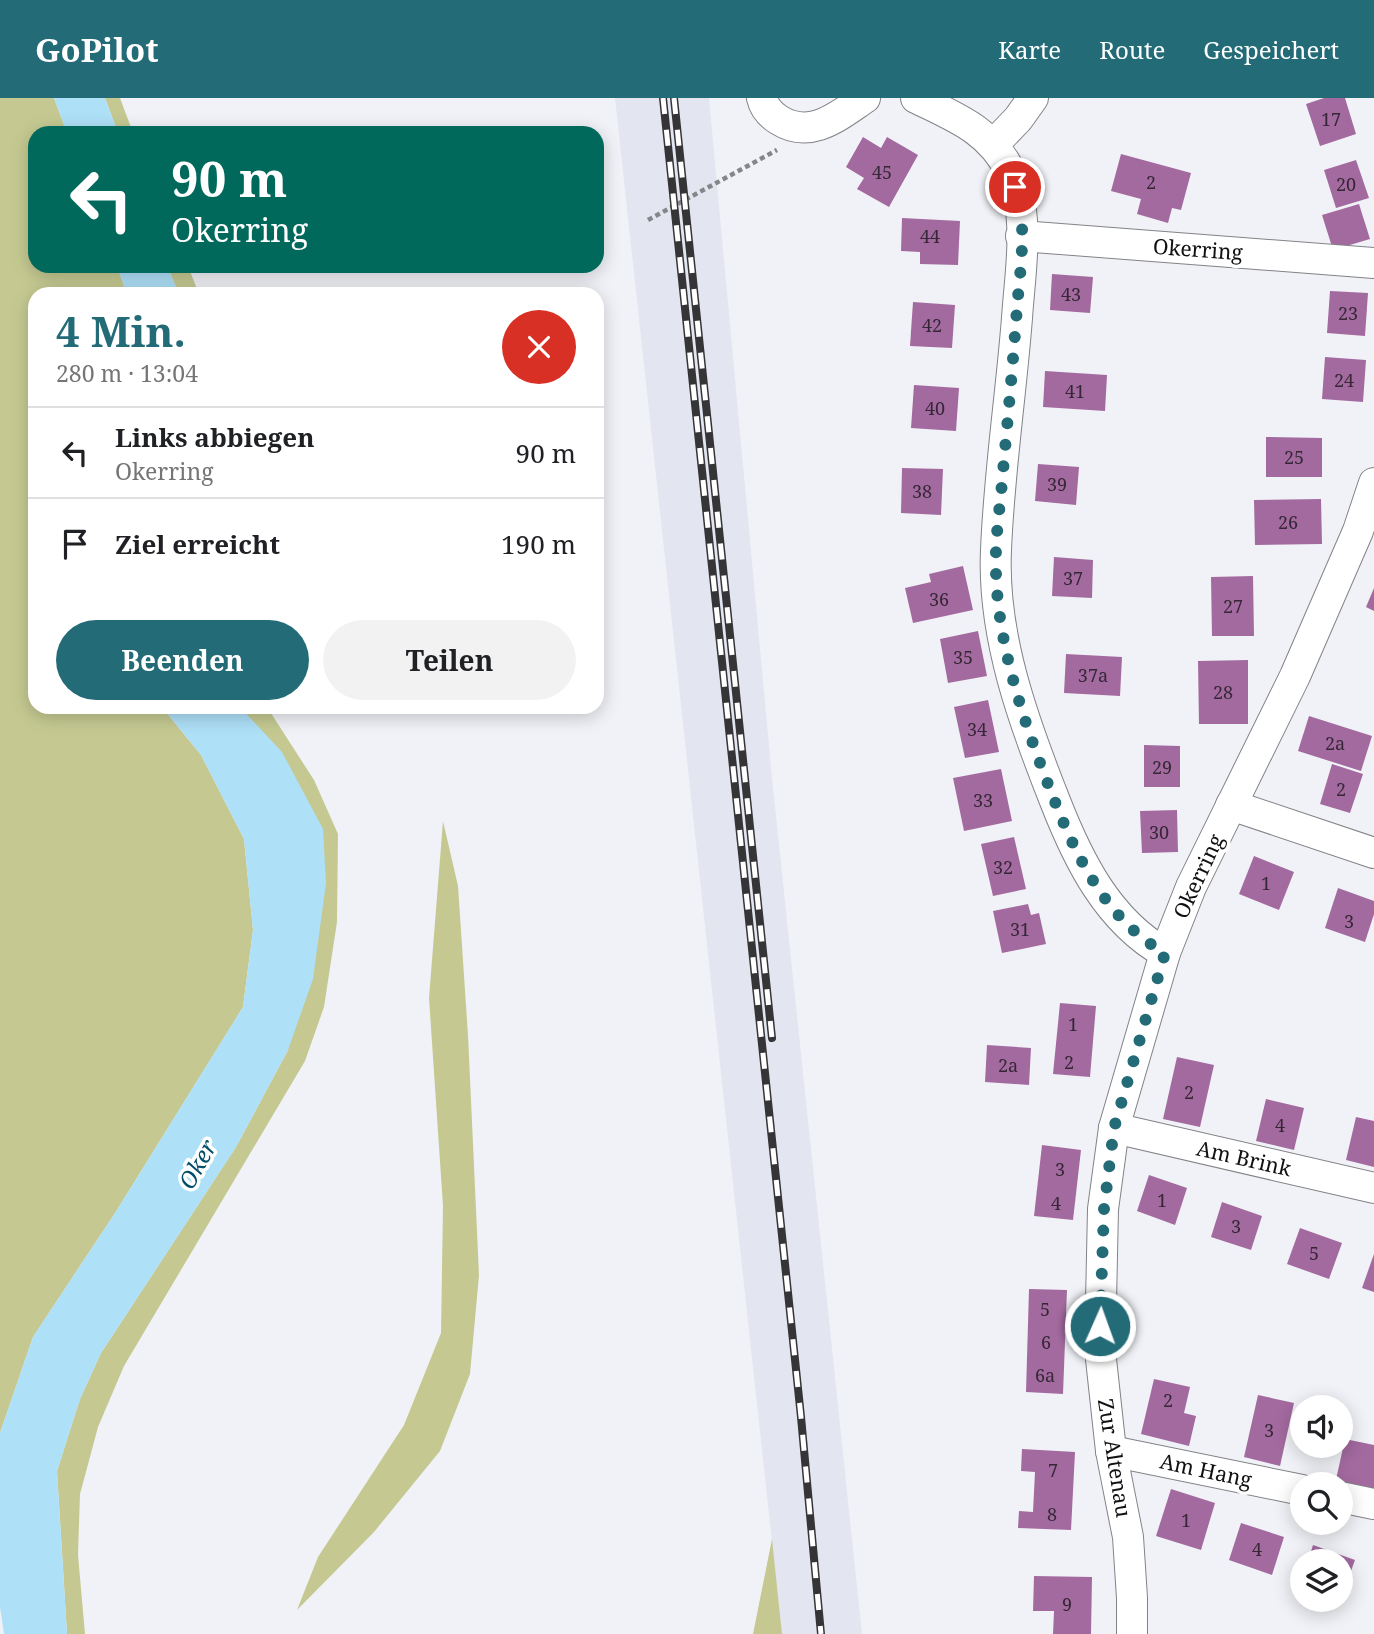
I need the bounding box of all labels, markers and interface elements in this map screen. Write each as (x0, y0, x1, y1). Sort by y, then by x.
text: GoPilot (35, 27, 159, 72)
text: Karte (998, 33, 1061, 66)
text: Route (1099, 33, 1165, 66)
text: Gespeichert (1203, 33, 1339, 66)
house number: 17 (1321, 107, 1341, 131)
text: 90 m (171, 145, 287, 211)
icon: left (56, 154, 147, 245)
pin (985, 157, 1045, 217)
house number: 45 (872, 160, 892, 184)
icon: arrive (996, 168, 1034, 206)
house number: 2 (1146, 170, 1156, 194)
house number: 20 (1336, 172, 1356, 196)
text: Okerring (171, 208, 308, 251)
house number: 44 (920, 224, 940, 248)
street label: Okerring (1152, 232, 1245, 266)
house number: 43 (1061, 282, 1081, 306)
house number: 23 (1338, 301, 1358, 325)
text: 4 Min. (56, 302, 186, 359)
button: close (502, 310, 576, 384)
house number: 42 (922, 313, 942, 337)
text: 280 m · 13:04 (56, 357, 198, 389)
house number: 24 (1334, 368, 1354, 392)
house number: 41 (1065, 379, 1085, 403)
house number: 40 (925, 396, 945, 420)
text: Links abbiegen (115, 419, 314, 455)
icon: left (56, 434, 94, 472)
text: 90 m (516, 435, 576, 471)
house number: 25 (1284, 445, 1304, 469)
text: Okerring (115, 455, 214, 487)
house number: 39 (1047, 472, 1067, 496)
house number: 38 (912, 479, 932, 503)
house number: 26 (1278, 510, 1298, 534)
icon: arrive (56, 525, 94, 563)
text: Ziel erreicht (115, 526, 280, 562)
text: 190 m (501, 526, 576, 562)
house number: 37 (1063, 566, 1083, 590)
house number: 36 (929, 587, 949, 611)
house number: 27 (1223, 594, 1243, 618)
button: Beenden (56, 620, 309, 700)
button: Teilen (323, 620, 576, 700)
house number: 35 (953, 645, 973, 669)
house number: 37a (1078, 663, 1108, 687)
house number: 28 (1213, 680, 1233, 704)
house number: 34 (967, 717, 987, 741)
house number: 2a (1325, 731, 1345, 755)
house number: 29 (1152, 755, 1172, 779)
house number: 2 (1336, 777, 1346, 801)
house number: 33 (973, 788, 993, 812)
house number: 30 (1149, 820, 1169, 844)
street label: Okerring (1166, 829, 1230, 923)
house number: 32 (993, 855, 1013, 879)
house number: 1 (1261, 871, 1271, 895)
house number: 3 (1344, 909, 1354, 933)
house number: 31 (1010, 917, 1030, 941)
house number: 1 (1068, 1012, 1078, 1036)
house number: 2 (1064, 1050, 1074, 1074)
house number: 2a (998, 1053, 1018, 1077)
house number: 2 (1184, 1080, 1194, 1104)
house number: 4 (1275, 1113, 1285, 1137)
water label: Oker (170, 1133, 224, 1194)
street label: Am Brink (1194, 1134, 1295, 1183)
house number: 3 (1055, 1157, 1065, 1181)
house number: 1 (1157, 1188, 1167, 1212)
house number: 4 (1051, 1191, 1061, 1215)
house number: 3 (1231, 1214, 1241, 1238)
house number: 5 (1309, 1241, 1319, 1265)
position arrow (1063, 1289, 1137, 1363)
house number: 5 (1040, 1297, 1050, 1321)
house number: 6 (1041, 1330, 1051, 1354)
house number: 6a (1035, 1363, 1055, 1387)
house number: 2 (1163, 1388, 1173, 1412)
map controls (1290, 1395, 1353, 1612)
button: sound (1290, 1395, 1353, 1458)
street label: Zur Altenau (1092, 1397, 1138, 1519)
house number: 3 (1264, 1418, 1274, 1442)
street label: Am Hang (1157, 1447, 1255, 1494)
house number: 7 (1048, 1458, 1058, 1482)
button: search (1290, 1472, 1353, 1535)
house number: 8 (1047, 1502, 1057, 1526)
house number: 1 (1181, 1508, 1191, 1532)
house number: 4 (1252, 1537, 1262, 1561)
button: layers (1290, 1549, 1353, 1612)
house number: 9 (1062, 1592, 1072, 1616)

